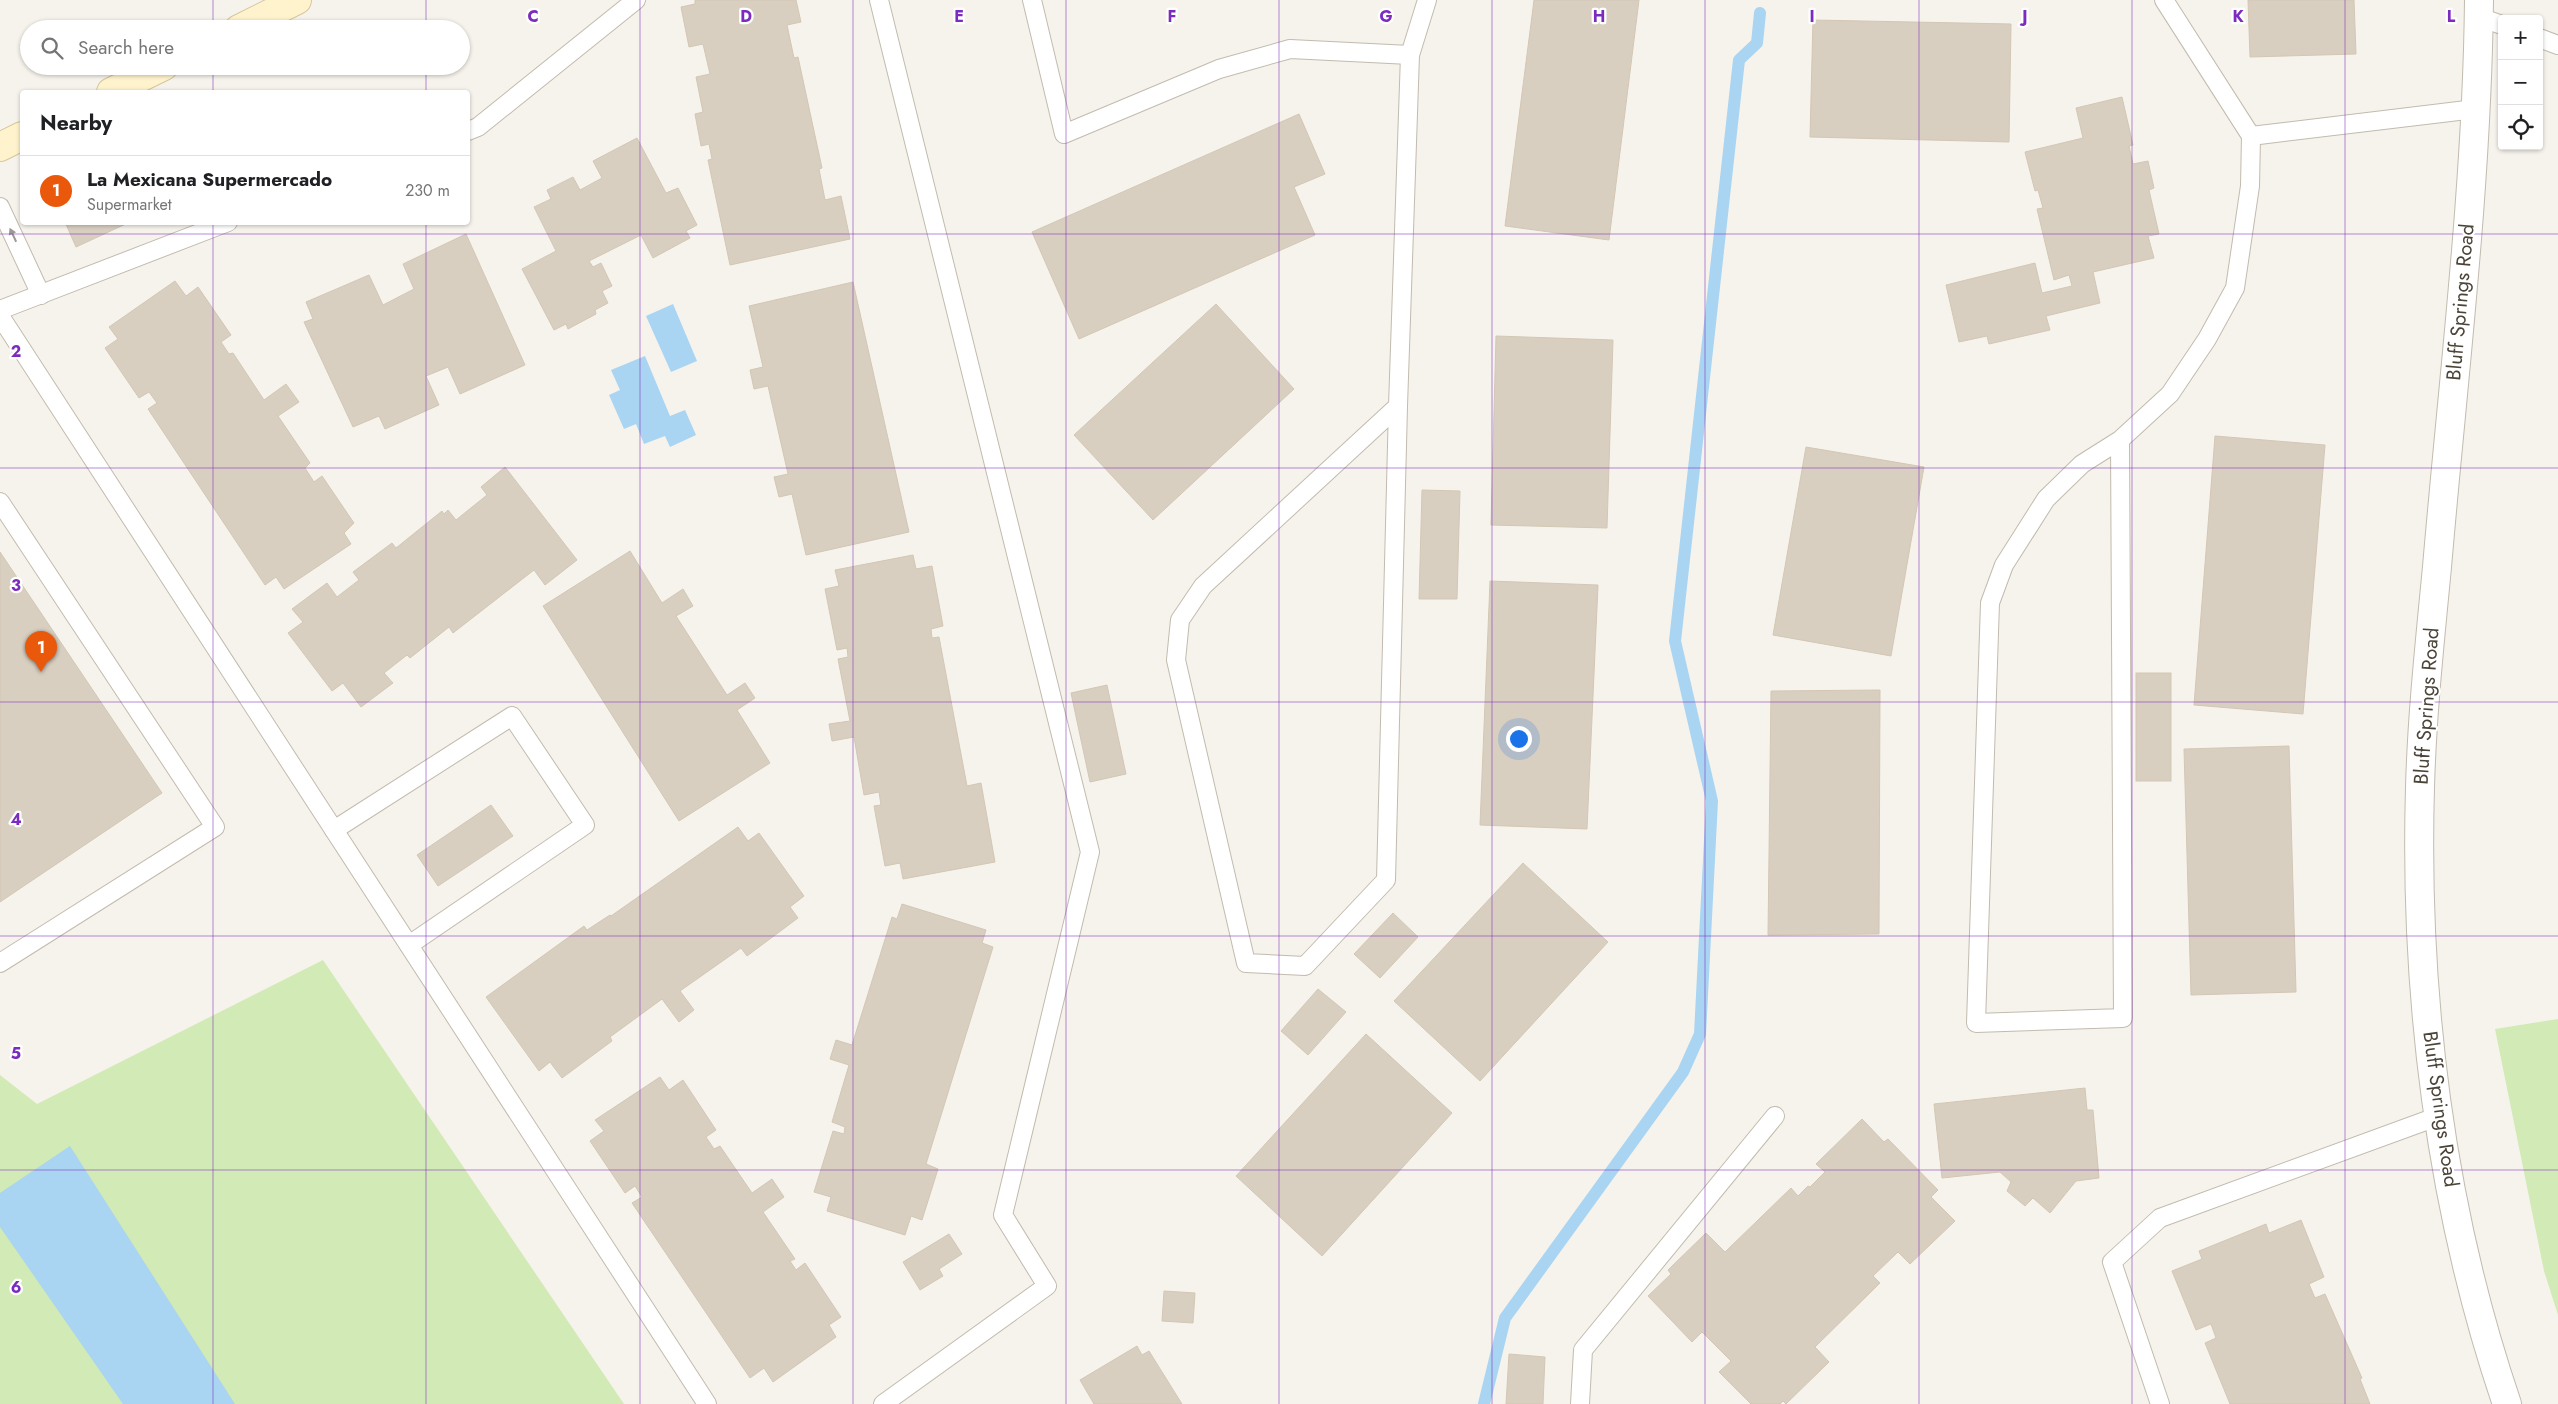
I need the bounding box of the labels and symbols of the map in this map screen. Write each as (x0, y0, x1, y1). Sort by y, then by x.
text: C (527, 5, 539, 28)
text: D (740, 5, 752, 28)
text: E (954, 5, 964, 28)
text: F (1168, 5, 1176, 28)
text: G (1379, 5, 1393, 28)
text: H (1593, 5, 1605, 28)
text: I (1809, 5, 1815, 28)
text: J (2019, 5, 2028, 28)
text: K (2232, 5, 2244, 28)
text: L (2447, 5, 2456, 28)
street label: Bluff Springs Road (2439, 222, 2482, 382)
one-way arrow (9, 228, 17, 242)
text: 2 (11, 340, 21, 363)
text: 3 (11, 574, 21, 597)
street label: Bluff Springs Road (2407, 627, 2446, 785)
pin: 1 (25, 631, 57, 672)
your location (1506, 726, 1532, 752)
text: 4 (10, 808, 22, 831)
street label: Bluff Springs Road (2415, 1029, 2466, 1189)
text: 5 (11, 1042, 21, 1065)
text: 6 (11, 1276, 21, 1299)

